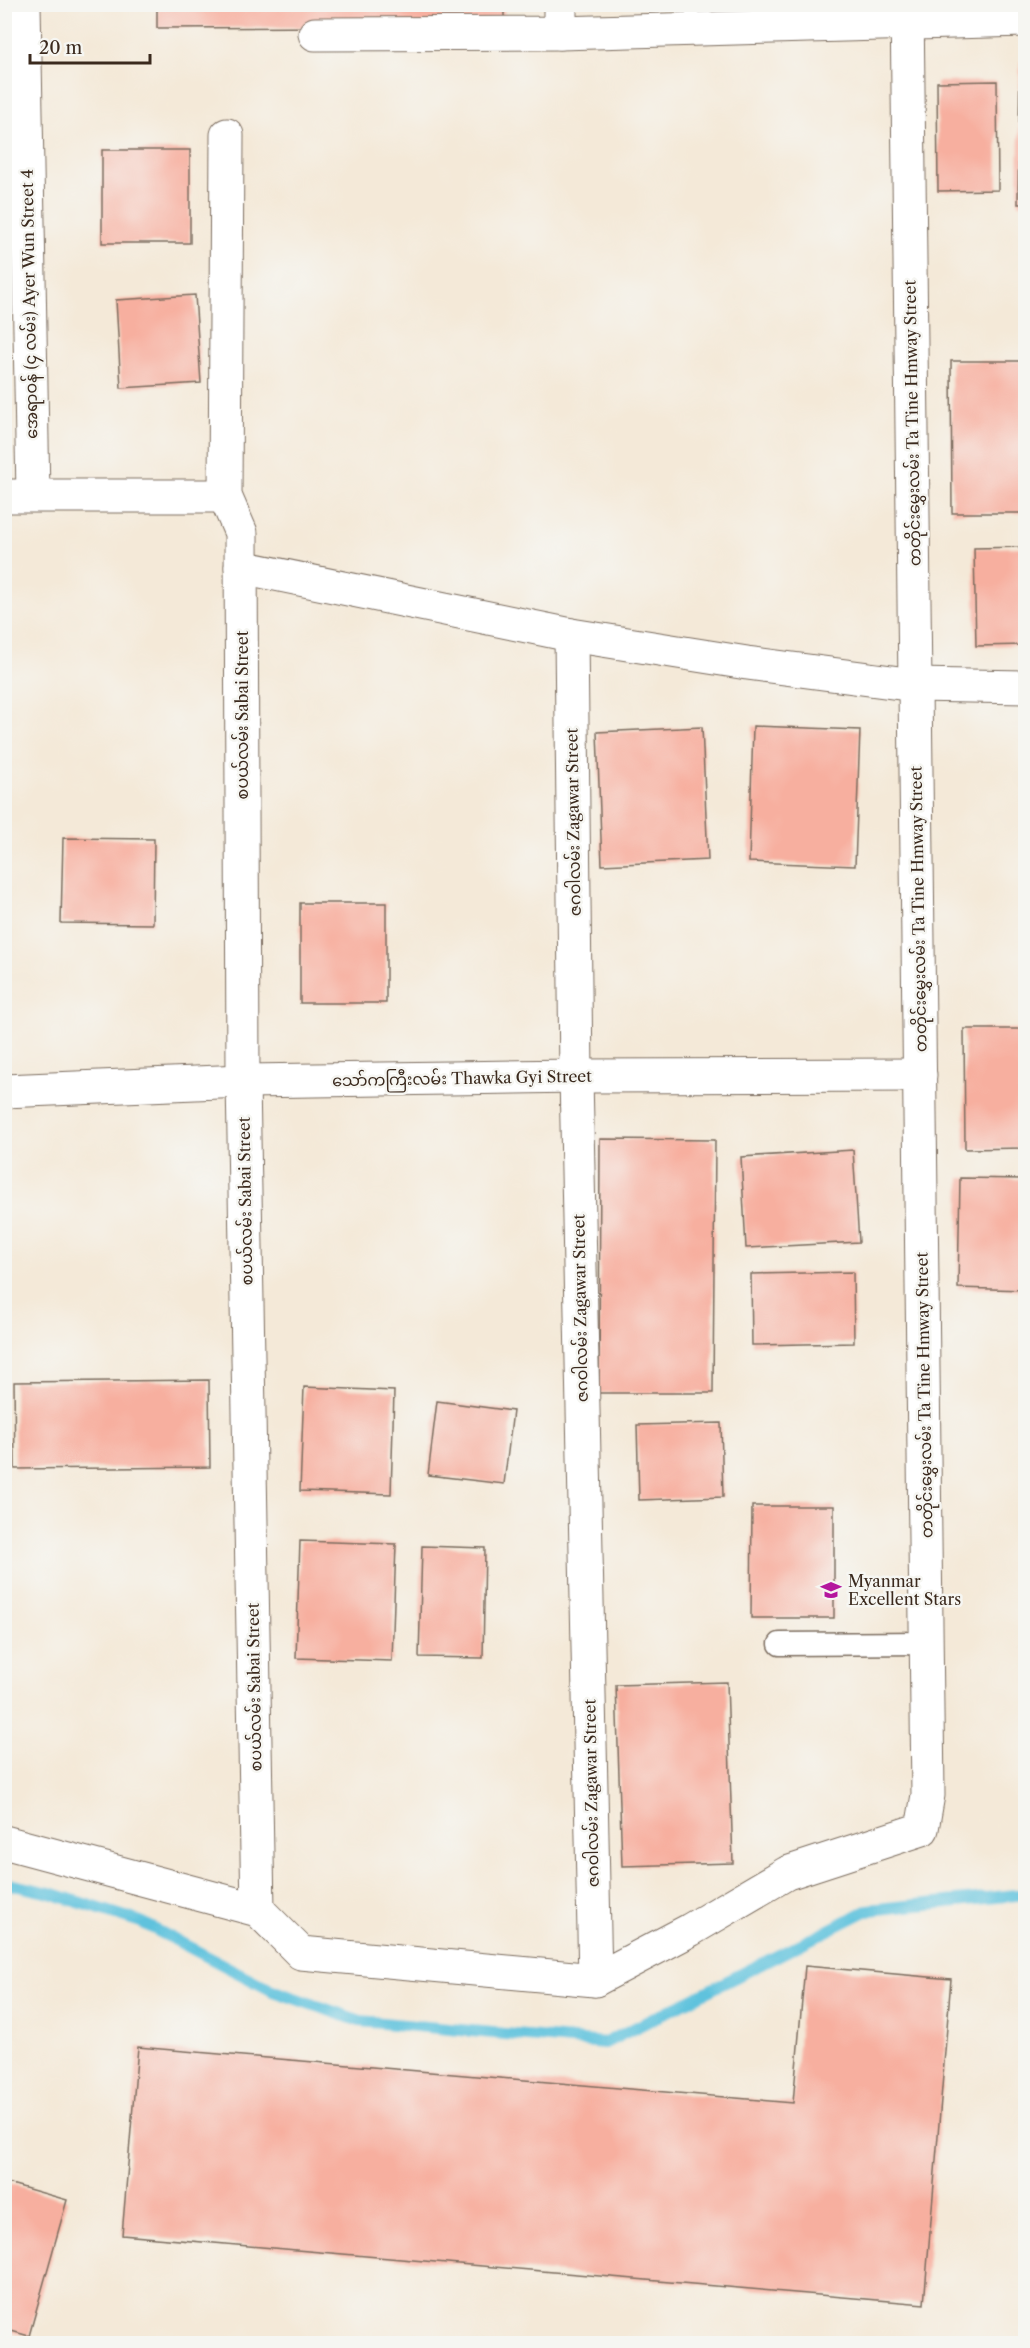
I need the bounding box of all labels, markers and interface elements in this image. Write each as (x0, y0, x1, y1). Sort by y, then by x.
scale bar (30, 27, 150, 65)
text: 20 m (39, 37, 83, 59)
street label: အေရာဝန် (၄ လမ်း) Ayer Wun Street 4 (16, 169, 45, 439)
street label: တတိုင်းမွှေးလမ်း Ta Tine Hmway Street (898, 279, 929, 566)
street label: စပယ်လမ်း Sabai Street (231, 630, 252, 799)
street label: ဇဂဝါလမ်း Zagawar Street (560, 727, 585, 916)
street label: တတိုင်းမွှေးလမ်း Ta Tine Hmway Street (904, 765, 935, 1052)
street label: သော်ကကြီးလမ်း Thawka Gyi Street (332, 1065, 592, 1094)
street label: စပယ်လမ်း Sabai Street (233, 1116, 256, 1286)
street label: ဇဂဝါလမ်း Zagawar Street (567, 1213, 592, 1402)
street label: တတိုင်းမွှေးလမ်း Ta Tine Hmway Street (910, 1251, 941, 1538)
place label: Myanmar Excellent Stars (848, 1571, 961, 1609)
school or university icon: Myanmar Excellent Stars (819, 1578, 843, 1602)
street label: စပယ်လမ်း Sabai Street (242, 1602, 265, 1772)
street label: ဇဂဝါလမ်း Zagawar Street (578, 1698, 603, 1887)

